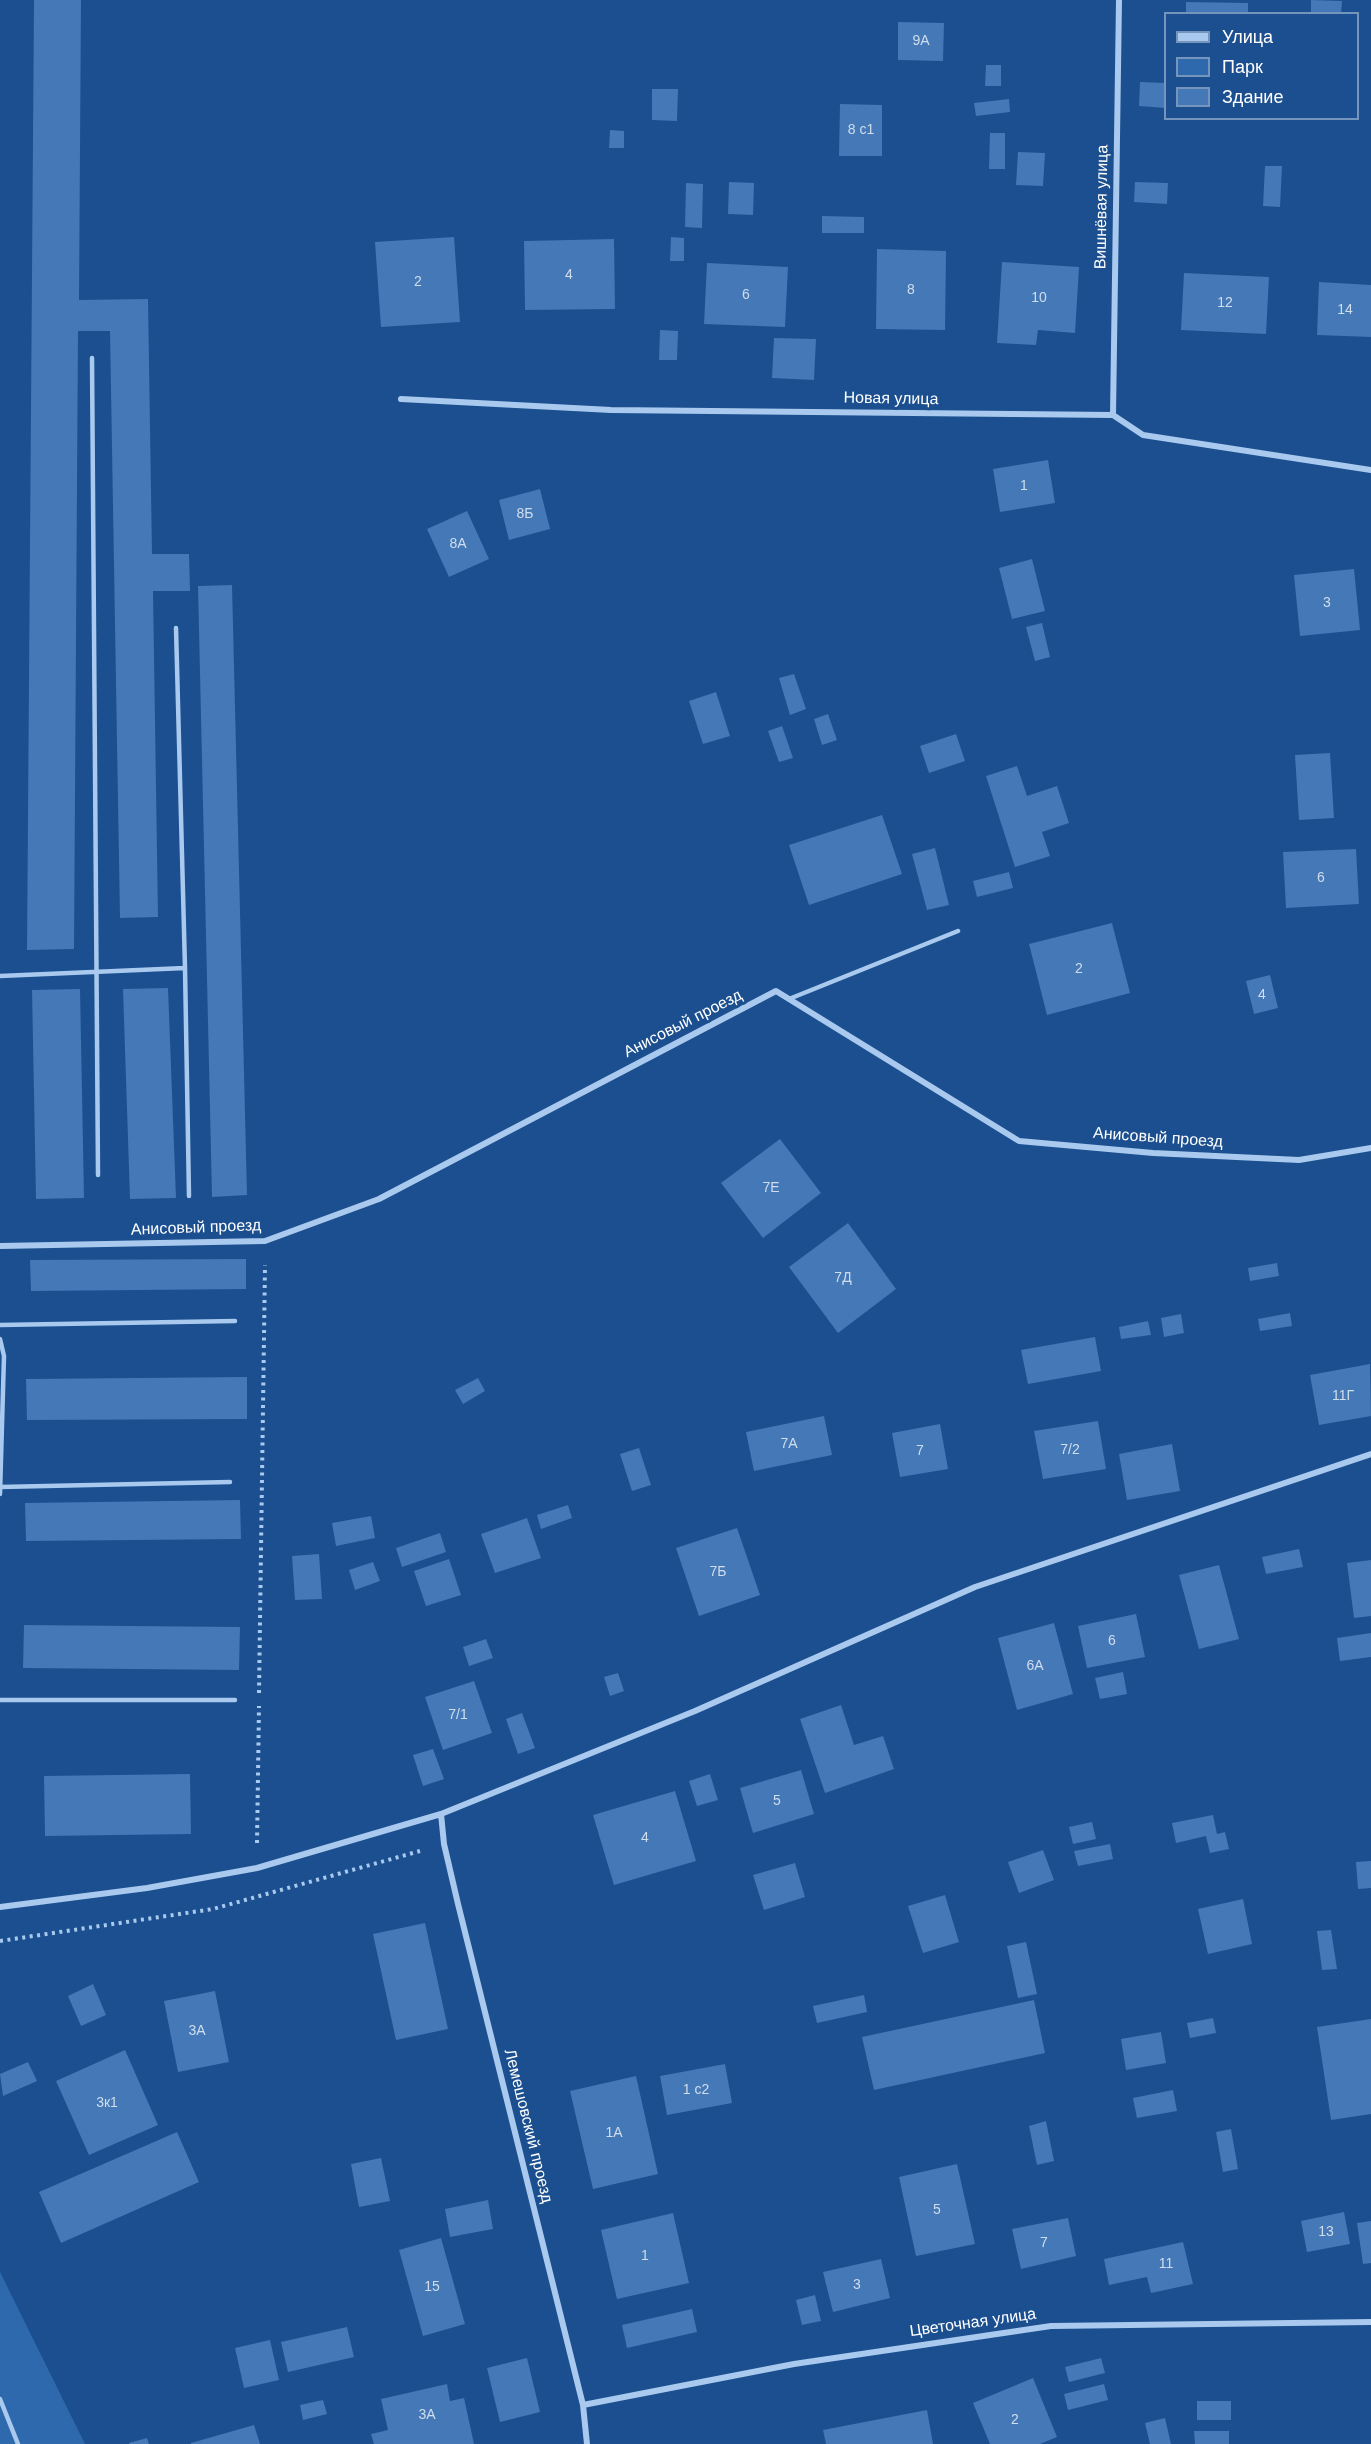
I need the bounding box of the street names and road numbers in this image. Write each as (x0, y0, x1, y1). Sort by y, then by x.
street label: Вишнёвая улица (1091, 145, 1113, 269)
street label: Новая улица (843, 389, 939, 409)
street label: Анисовый проезд (621, 986, 745, 1062)
street label: Анисовый проезд (1092, 1124, 1224, 1152)
street label: Анисовый проезд (131, 1216, 261, 1240)
street label: Лемешовский проезд (500, 2047, 556, 2205)
street label: Цветочная улица (909, 2305, 1037, 2341)

